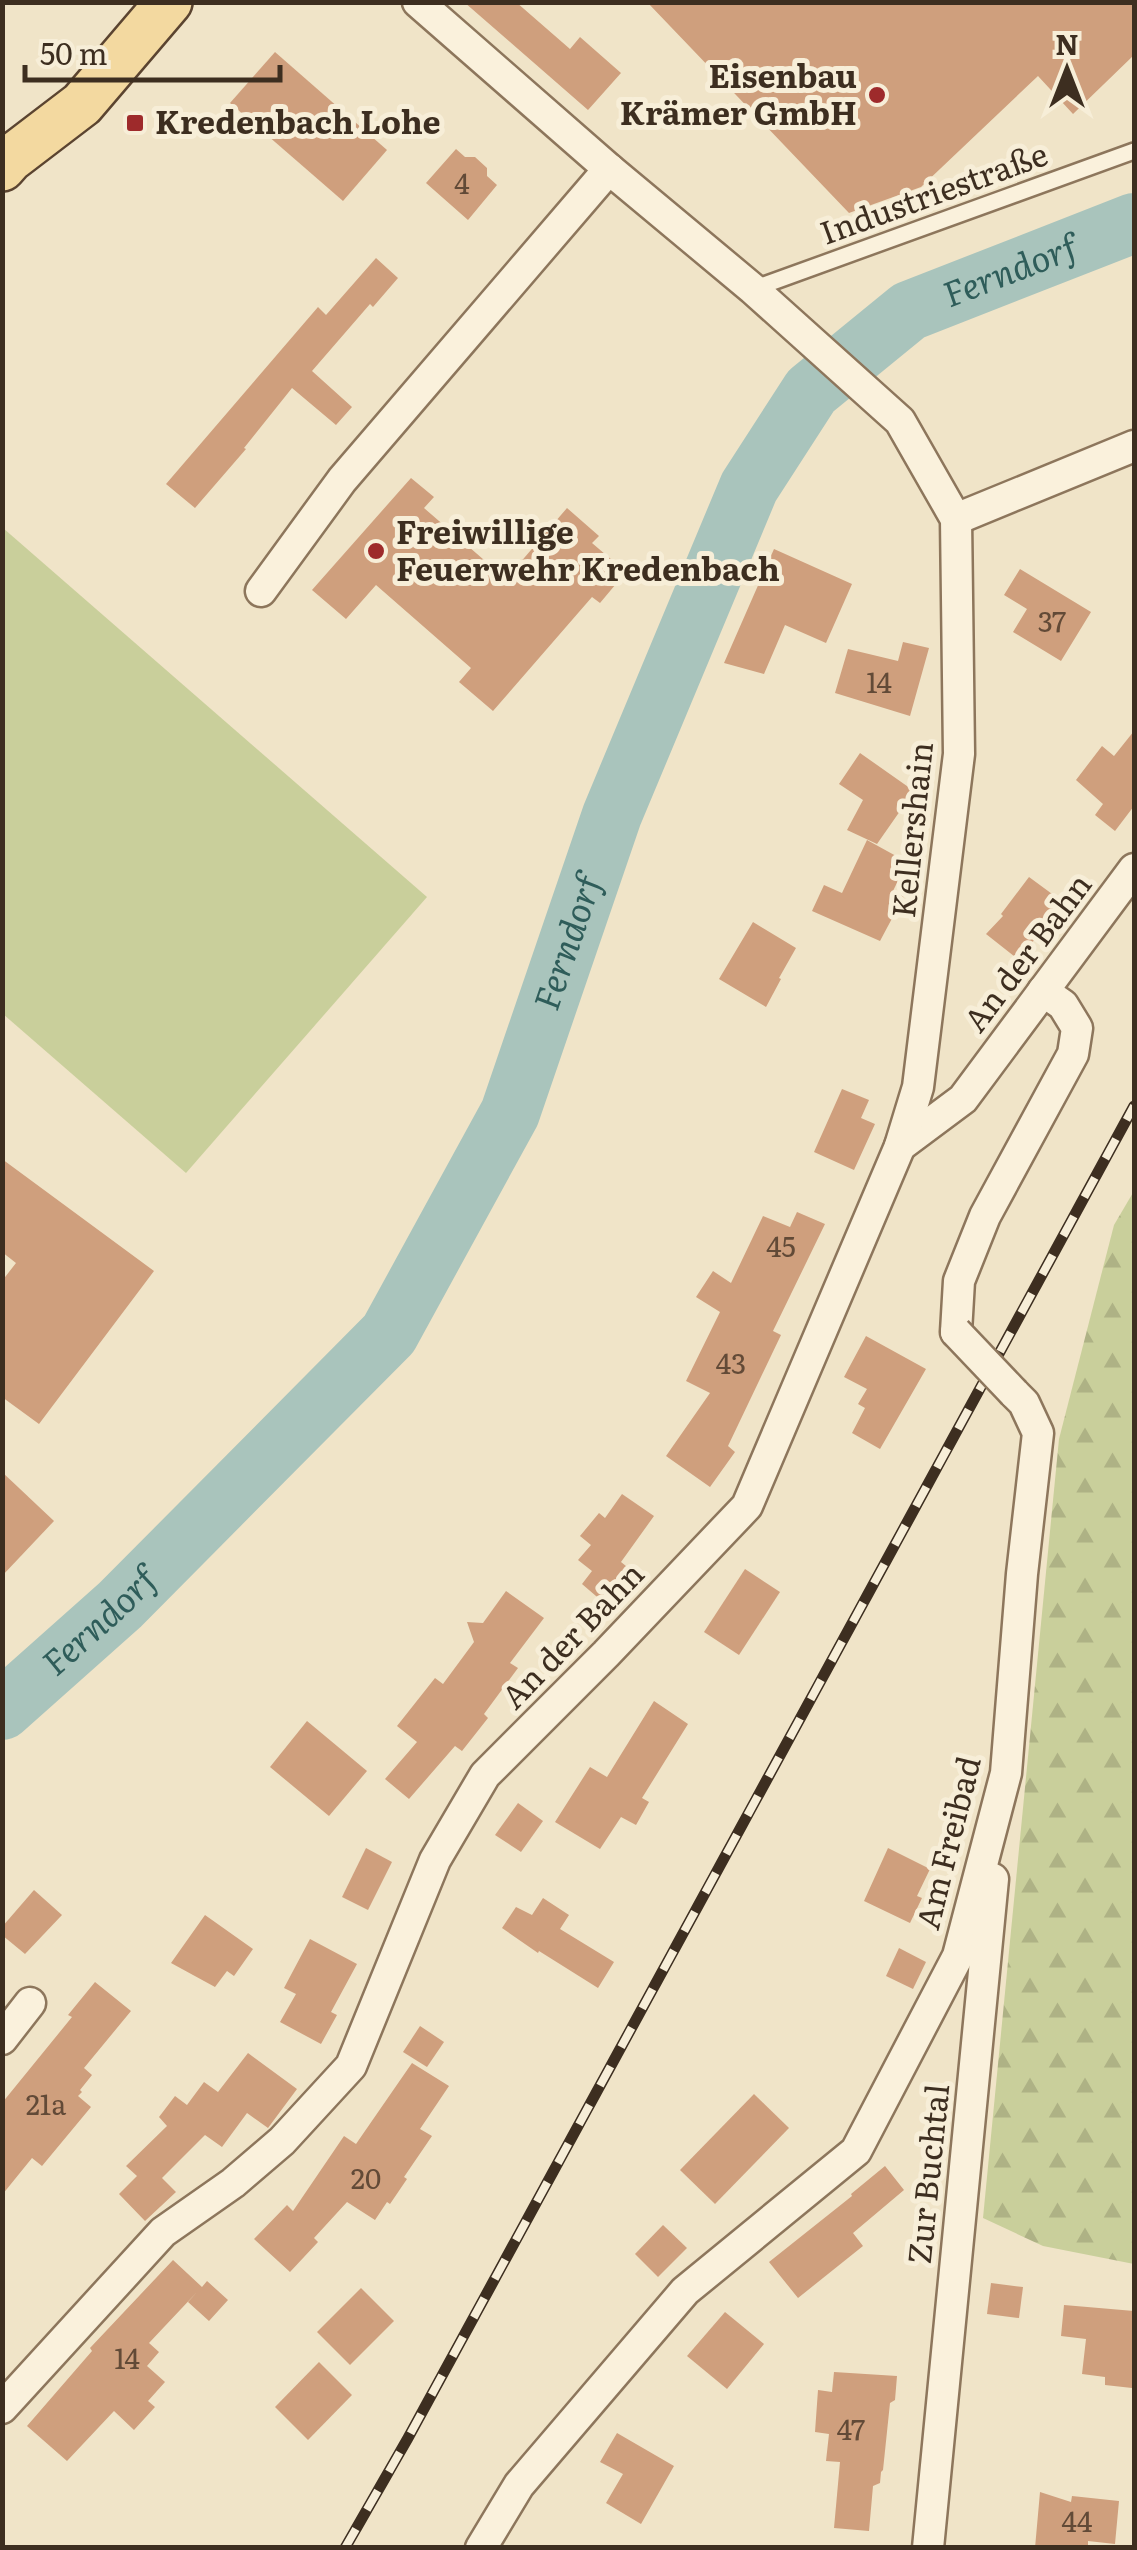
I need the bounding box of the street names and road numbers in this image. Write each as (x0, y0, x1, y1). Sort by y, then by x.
street label: Industriestraße (813, 128, 1053, 255)
street label: Kellershain (877, 739, 943, 920)
street label: An der Bahn (950, 862, 1101, 1041)
street label: An der Bahn (488, 1550, 653, 1718)
street label: Am Freibad (901, 1751, 991, 1934)
street label: Zur Buchtal (893, 2081, 959, 2266)

